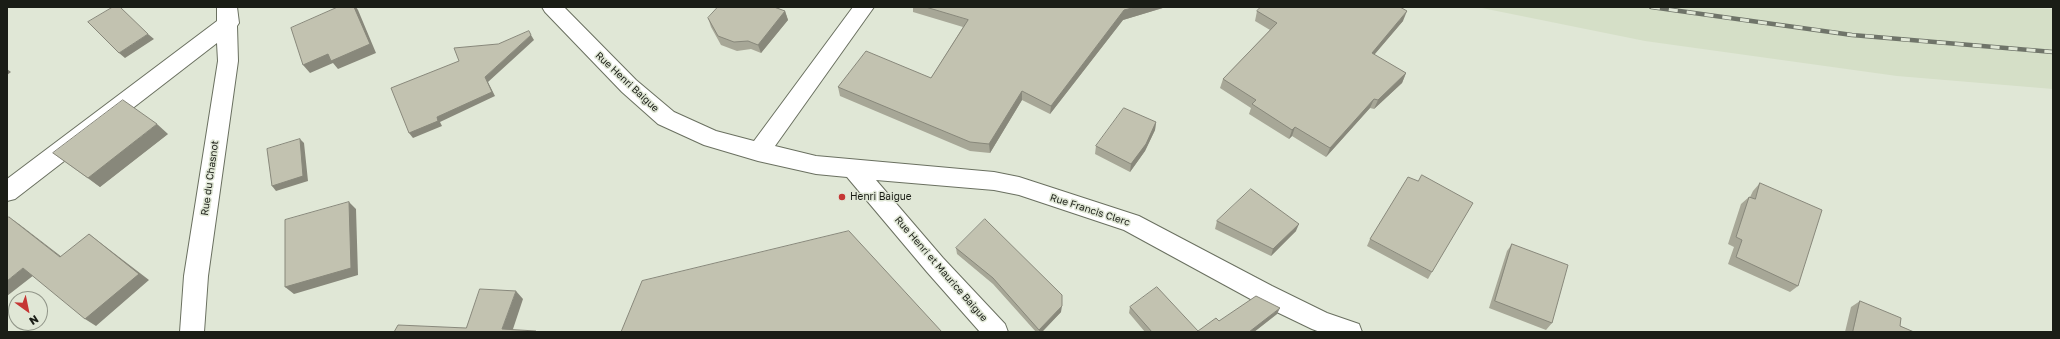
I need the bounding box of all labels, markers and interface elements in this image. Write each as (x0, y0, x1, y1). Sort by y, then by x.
street label: Rue Henri Baigue (593, 49, 661, 115)
street label: Rue du Chasnot (199, 140, 221, 216)
place label: Henri Baigue (850, 191, 912, 203)
street label: Rue Francis Clerc (1048, 191, 1132, 229)
marker: Henri Baigue (837, 192, 847, 202)
street label: Rue Henri et Maurice Baigue (892, 214, 990, 324)
north arrow (8, 291, 48, 331)
text: N (27, 313, 41, 328)

